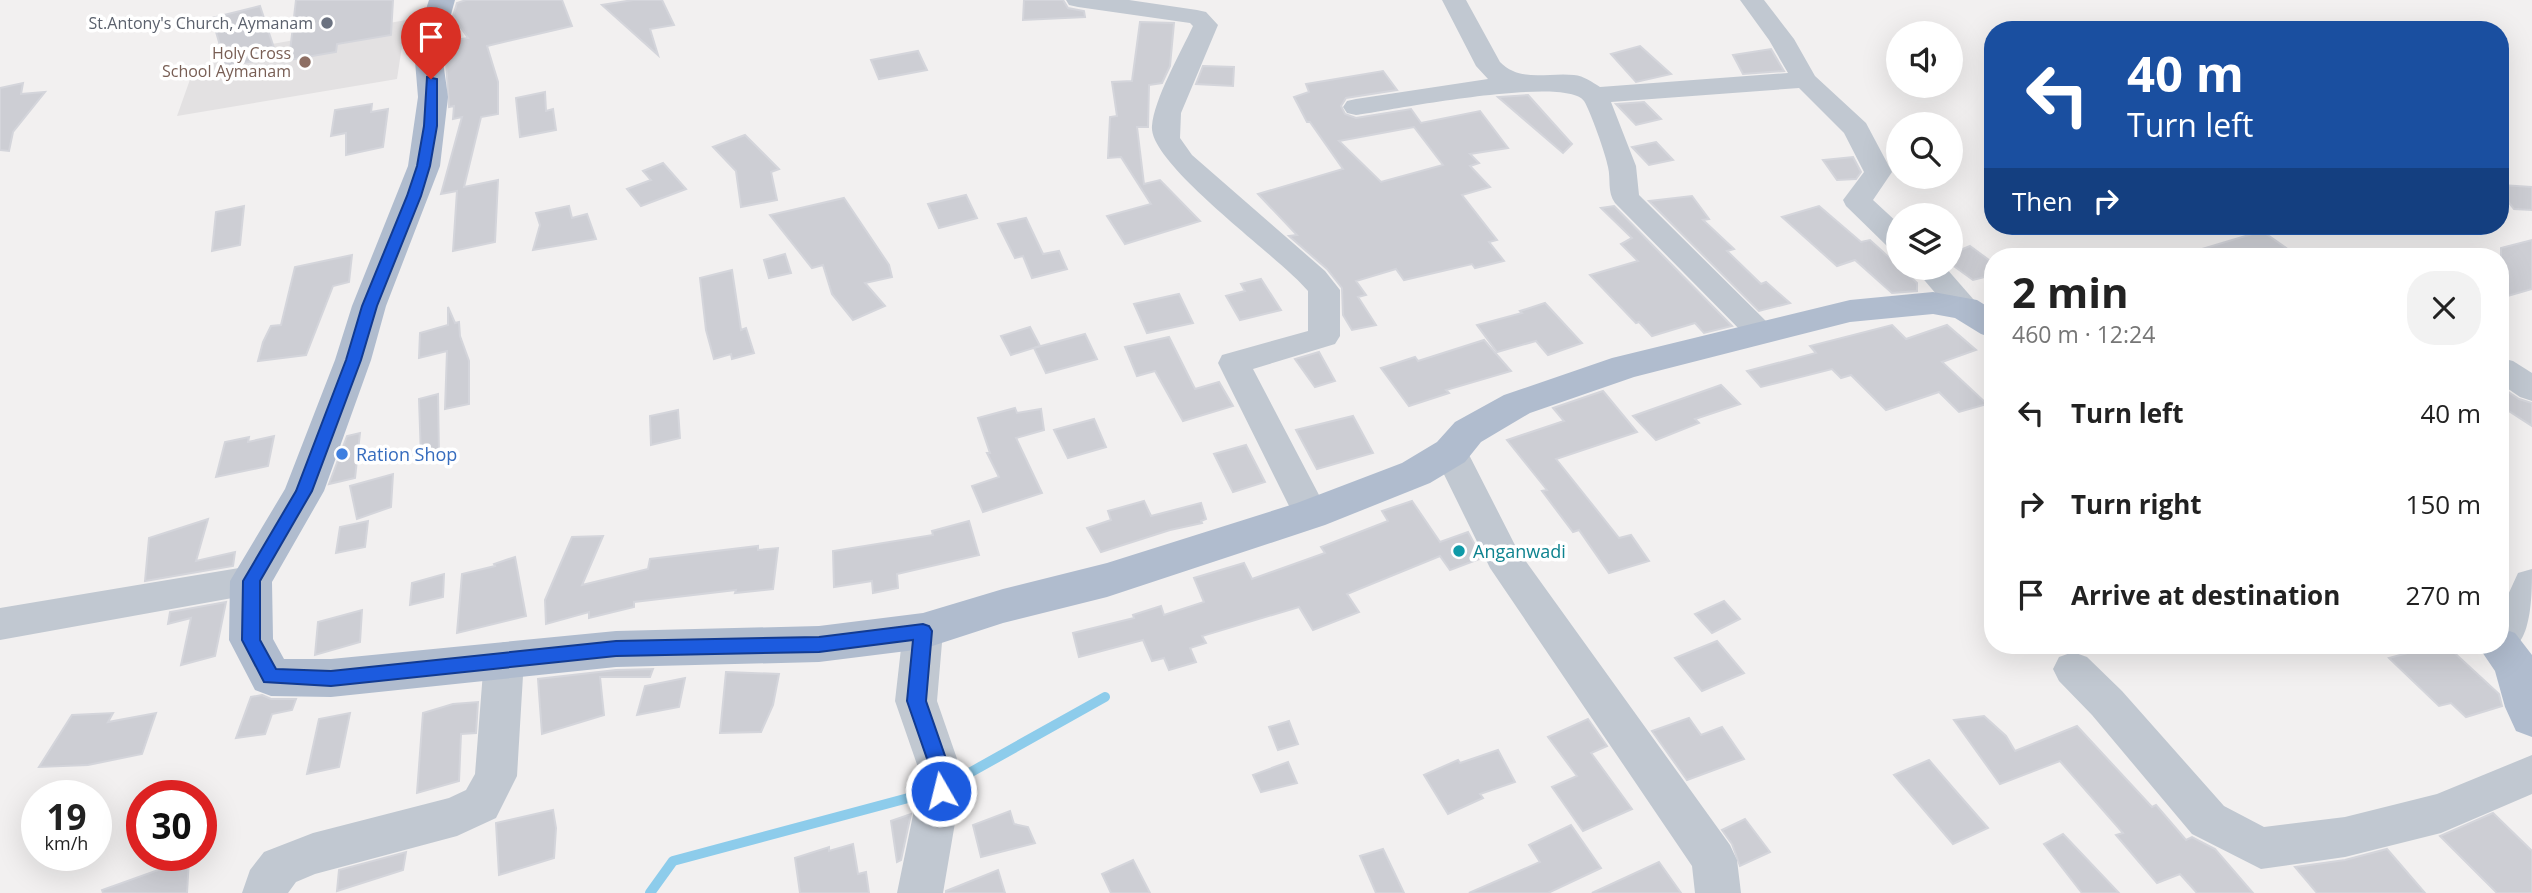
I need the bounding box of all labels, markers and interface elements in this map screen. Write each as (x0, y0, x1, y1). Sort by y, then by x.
pin (401, 7, 461, 79)
place label: St.Antony's Church, Aymanam (89, 12, 313, 34)
marker: St.Antony's Church, Aymanam (319, 15, 335, 31)
icon: arrive (412, 18, 450, 56)
map controls (1886, 21, 1963, 280)
button: sound (1886, 21, 1963, 98)
text: 40 m (2127, 40, 2244, 106)
place label: Holy Cross School Aymanam (162, 42, 291, 82)
icon: left (2012, 49, 2103, 140)
marker: Holy Cross School Aymanam (297, 54, 313, 70)
text: Turn left (2127, 103, 2253, 146)
button: search (1886, 112, 1963, 189)
icon: right (2087, 182, 2125, 220)
text: Then (2012, 183, 2073, 219)
button: layers (1886, 203, 1963, 280)
text: 2 min (2012, 263, 2129, 320)
button: close (2407, 271, 2481, 345)
text: 460 m · 12:24 (2012, 318, 2155, 350)
icon: left (2012, 394, 2050, 432)
text: Turn left (2071, 395, 2183, 431)
text: 40 m (2420, 395, 2481, 431)
place label: Ration Shop (356, 442, 457, 466)
marker: Ration Shop (334, 446, 350, 462)
icon: right (2012, 485, 2050, 523)
text: Turn right (2071, 486, 2202, 522)
text: 150 m (2406, 486, 2481, 522)
place label: Anganwadi (1473, 539, 1566, 563)
marker: Anganwadi (1451, 543, 1467, 559)
icon: arrive (2012, 576, 2050, 614)
text: Arrive at destination (2071, 577, 2340, 613)
text: 270 m (2406, 577, 2481, 613)
position arrow (904, 754, 978, 828)
speed limit sign: 30 (126, 780, 217, 871)
text: 19 (46, 793, 87, 840)
text: km/h (45, 831, 88, 855)

